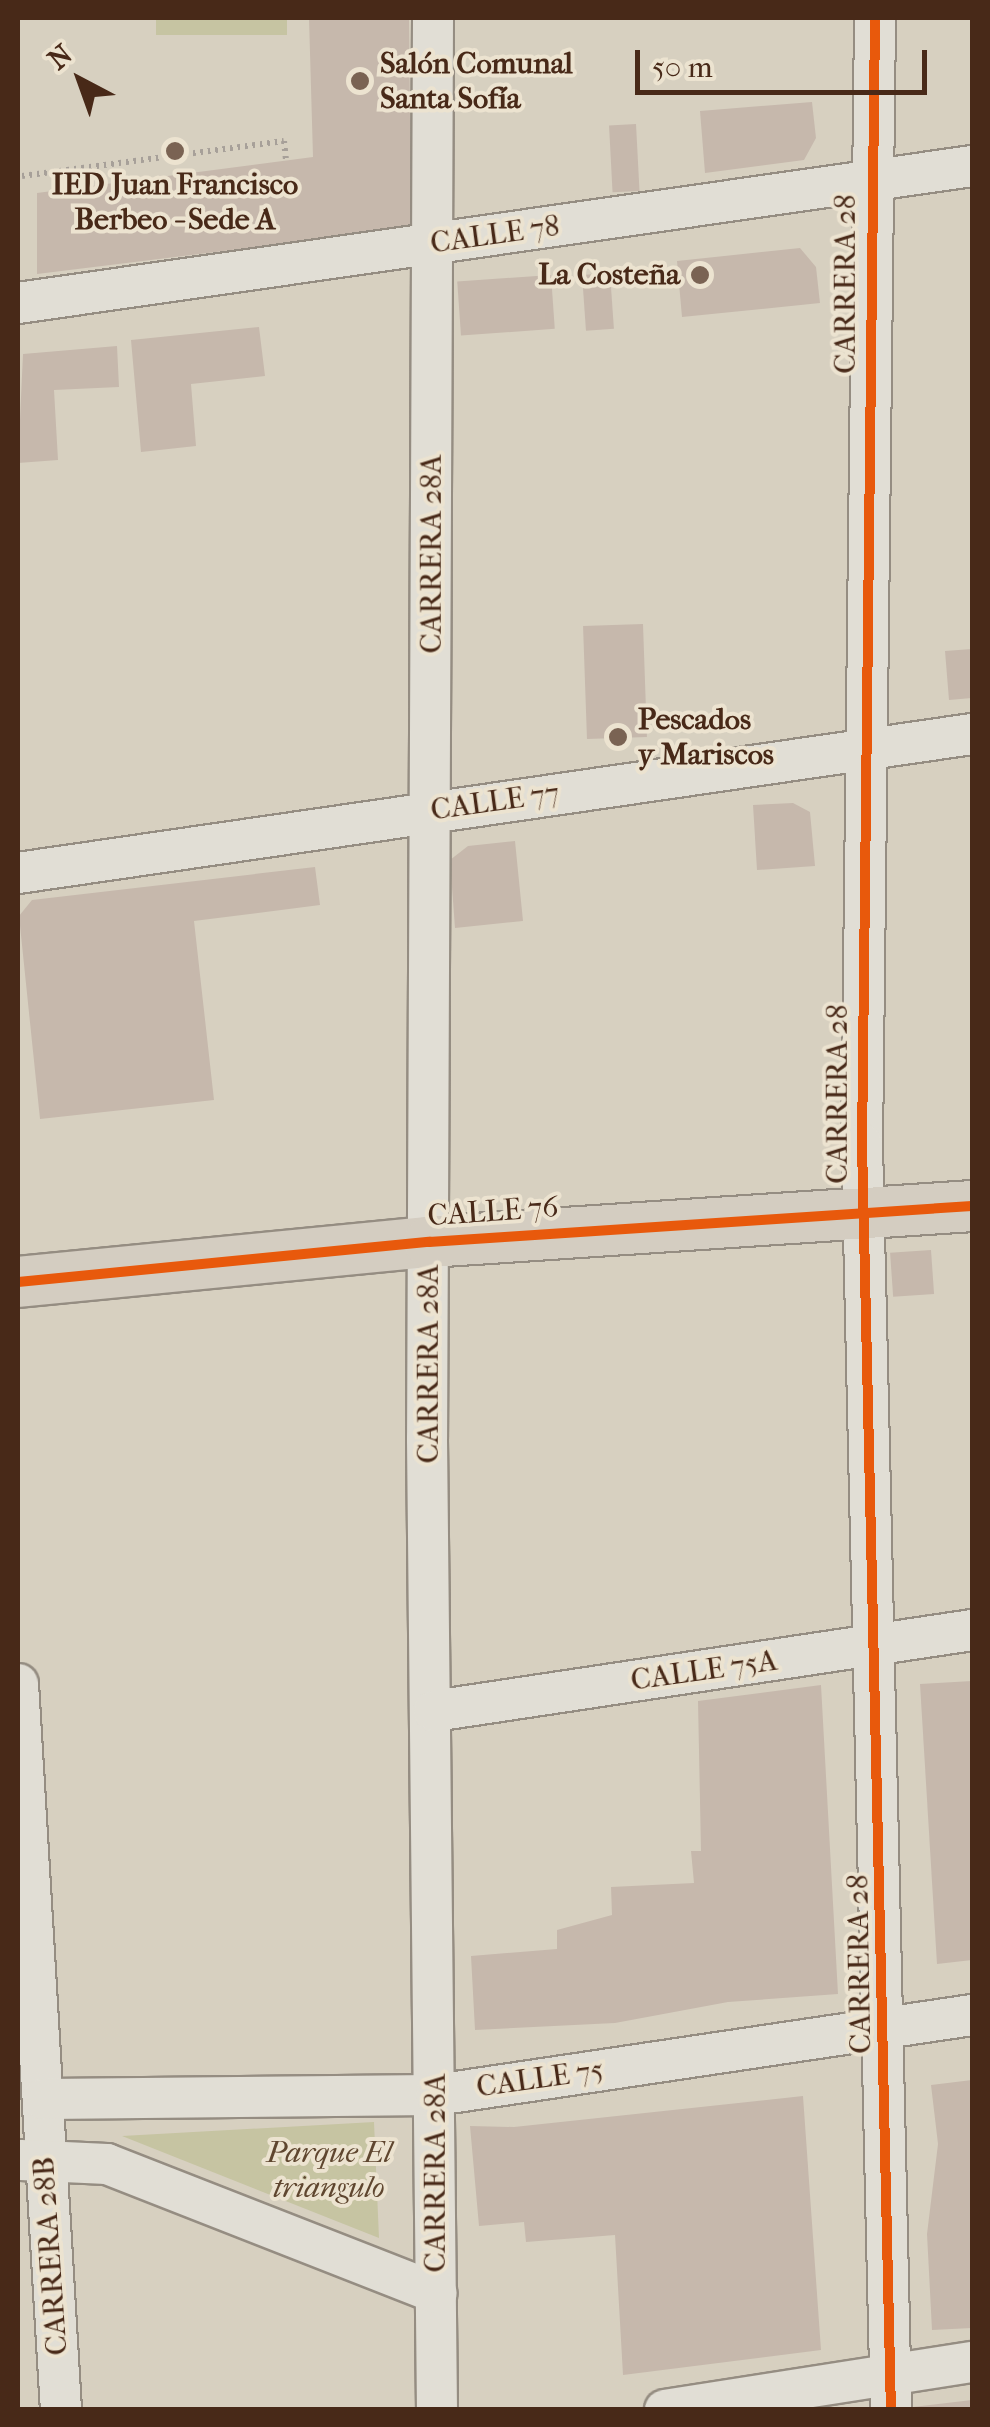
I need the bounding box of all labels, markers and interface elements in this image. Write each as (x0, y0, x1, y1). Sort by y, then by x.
north arrow (30, 30, 130, 130)
scale bar (640, 30, 932, 92)
text: N (41, 38, 79, 76)
place label: Salón Comunal Santa Sofía (380, 46, 573, 116)
text: 50 m (652, 50, 713, 85)
marker: Salón Comunal Santa Sofía (349, 70, 371, 92)
marker: IED Juan Francisco Berbeo - Sede A (164, 140, 186, 162)
place label: IED Juan Francisco Berbeo - Sede A (52, 167, 298, 238)
street label: CARRERA 28 (828, 194, 864, 374)
street label: CALLE 78 (428, 208, 562, 262)
place label: La Costeña (538, 257, 680, 293)
marker: La Costeña (689, 264, 711, 286)
street label: CARRERA 28A (414, 454, 450, 654)
place label: Pescados y Mariscos (638, 702, 774, 772)
marker: Pescados y Mariscos (607, 726, 629, 748)
street label: CALLE 77 (428, 775, 562, 829)
street label: CARRERA 28 (820, 1004, 856, 1184)
street label: CALLE 76 (426, 1189, 560, 1235)
street label: CARRERA 28A (411, 1264, 447, 1464)
street label: CALLE 75A (629, 1643, 779, 1699)
street label: CARRERA 28 (840, 1874, 880, 2054)
street label: CALLE 75 (474, 2052, 606, 2106)
street label: CARRERA 28A (418, 2073, 454, 2273)
park label: Parque El triangulo (266, 2135, 392, 2206)
street label: CARRERA 28B (26, 2155, 76, 2357)

